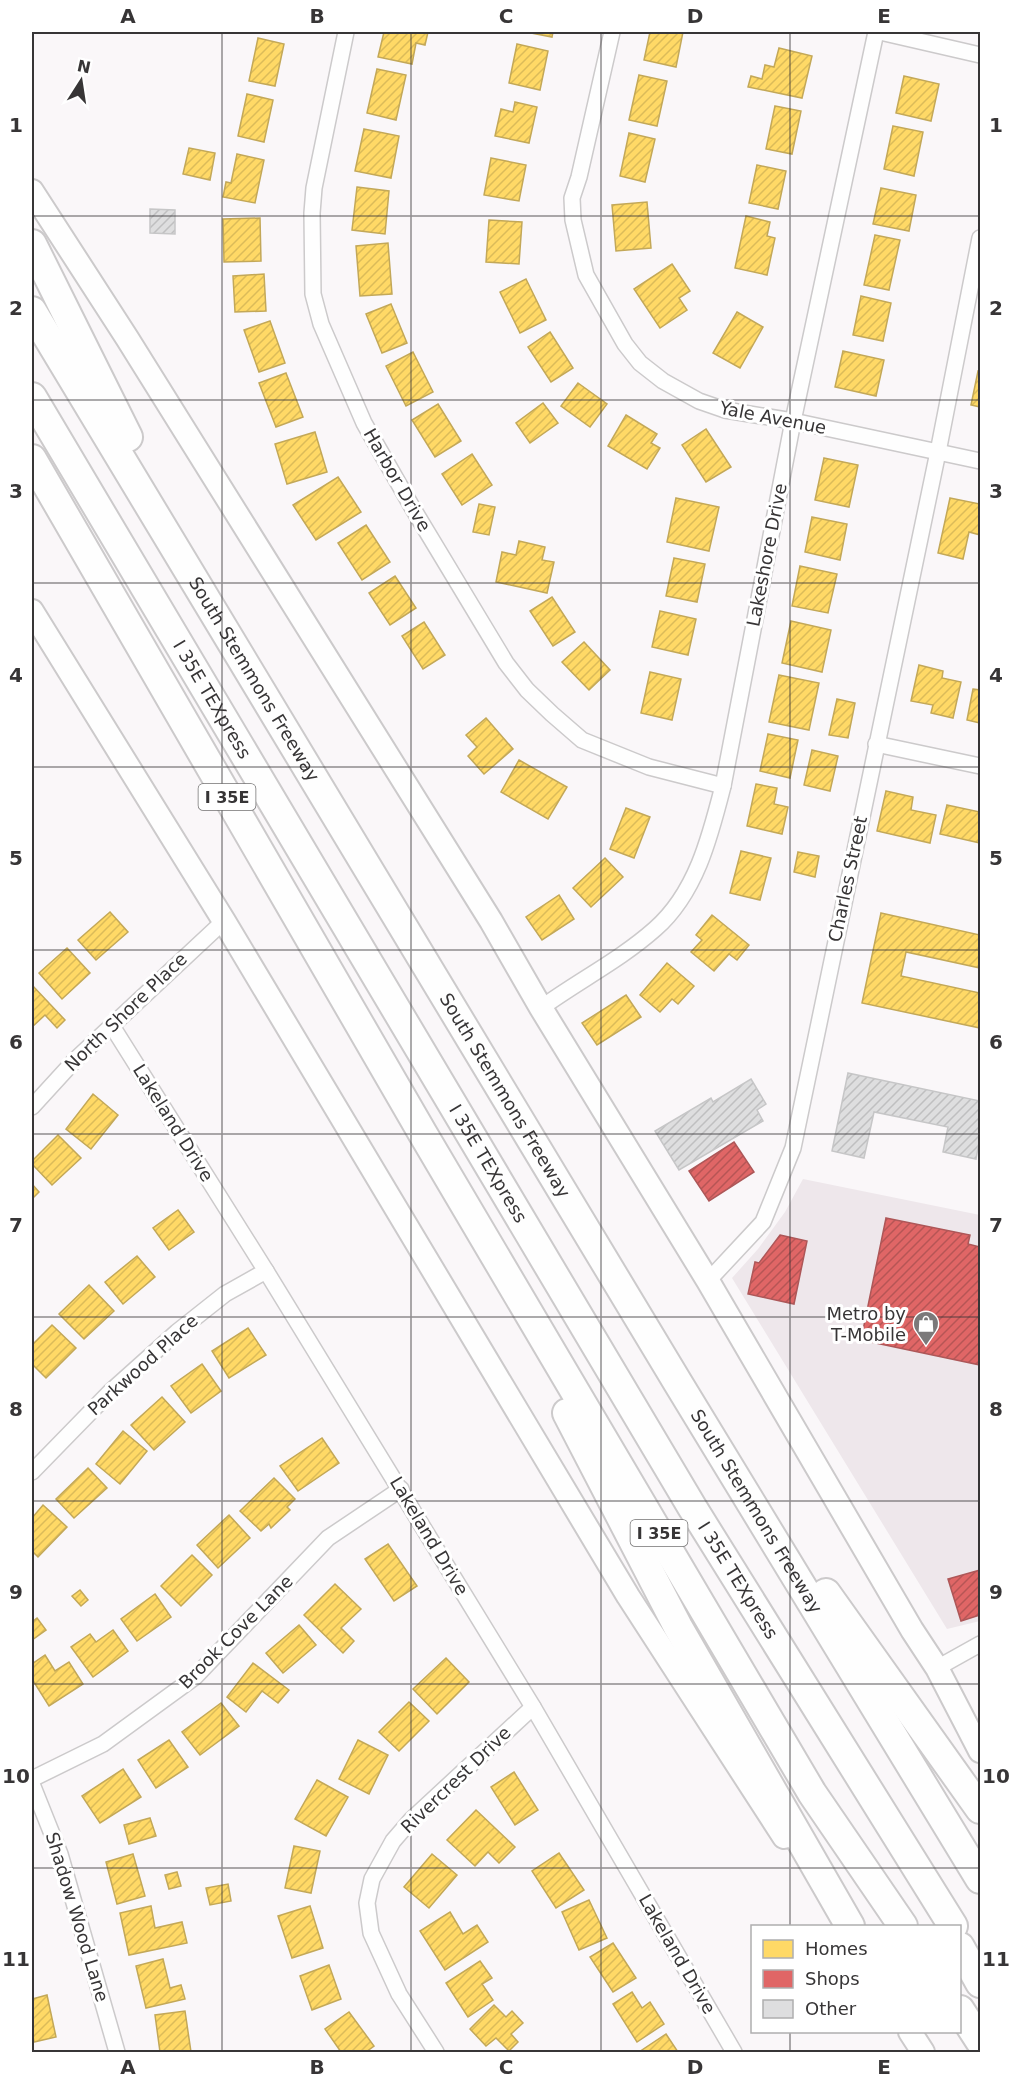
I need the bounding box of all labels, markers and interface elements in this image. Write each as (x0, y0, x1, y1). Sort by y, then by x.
text: A (120, 4, 136, 28)
text: B (309, 4, 325, 28)
text: C (499, 4, 513, 28)
text: D (687, 4, 703, 28)
text: E (877, 4, 891, 28)
north arrow (51, 51, 111, 111)
text: N (75, 56, 93, 78)
text: 1 (9, 113, 23, 137)
text: 1 (989, 113, 1003, 137)
text: 2 (9, 296, 23, 320)
text: 2 (989, 296, 1003, 320)
street label: Yale Avenue (717, 397, 828, 438)
street label: Harbor Drive (359, 424, 435, 535)
text: 3 (9, 479, 23, 503)
text: 3 (989, 479, 1003, 503)
street label: Lakeshore Drive (742, 481, 791, 628)
street label: South Stemmons Freeway (185, 573, 324, 785)
street label: I 35E TEXpress (169, 636, 256, 762)
text: 4 (9, 663, 23, 687)
text: 4 (989, 663, 1003, 687)
road number: I 35E (198, 784, 256, 810)
street label: Charles Street (824, 814, 871, 944)
text: 5 (9, 846, 23, 870)
text: 5 (989, 846, 1003, 870)
street label: North Shore Place (60, 948, 191, 1075)
street label: South Stemmons Freeway (436, 989, 575, 1202)
text: 6 (9, 1030, 23, 1054)
text: 6 (989, 1030, 1003, 1054)
street label: Lakeland Drive (129, 1060, 218, 1185)
street label: I 35E TEXpress (445, 1100, 532, 1226)
text: 7 (9, 1213, 23, 1237)
text: 7 (989, 1213, 1003, 1237)
place label: Metro by T-Mobile (827, 1303, 906, 1345)
shop icon: Metro by T-Mobile (911, 1309, 941, 1347)
street label: Parkwood Place (83, 1310, 202, 1419)
text: 8 (9, 1397, 23, 1421)
text: 8 (989, 1397, 1003, 1421)
street label: South Stemmons Freeway (687, 1405, 827, 1617)
street label: Lakeland Drive (386, 1473, 473, 1599)
street label: I 35E TEXpress (694, 1518, 783, 1643)
road number: I 35E (630, 1520, 688, 1546)
street label: Brook Cove Lane (174, 1570, 297, 1693)
text: 9 (9, 1580, 23, 1604)
text: 9 (989, 1580, 1003, 1604)
street label: Rivercrest Drive (396, 1722, 515, 1837)
text: 10 (2, 1764, 30, 1788)
text: 10 (982, 1764, 1010, 1788)
street label: Shadow Wood Lane (42, 1830, 113, 2004)
street label: Lakeland Drive (635, 1890, 720, 2017)
legend (751, 1925, 961, 2033)
text: Homes (805, 1938, 868, 1959)
text: 11 (2, 1947, 30, 1971)
text: 11 (982, 1947, 1010, 1971)
text: Shops (805, 1968, 860, 1989)
text: Other (805, 1998, 857, 2019)
text: A (120, 2055, 136, 2079)
text: B (309, 2055, 325, 2079)
text: C (499, 2055, 513, 2079)
text: D (687, 2055, 703, 2079)
text: E (877, 2055, 891, 2079)

